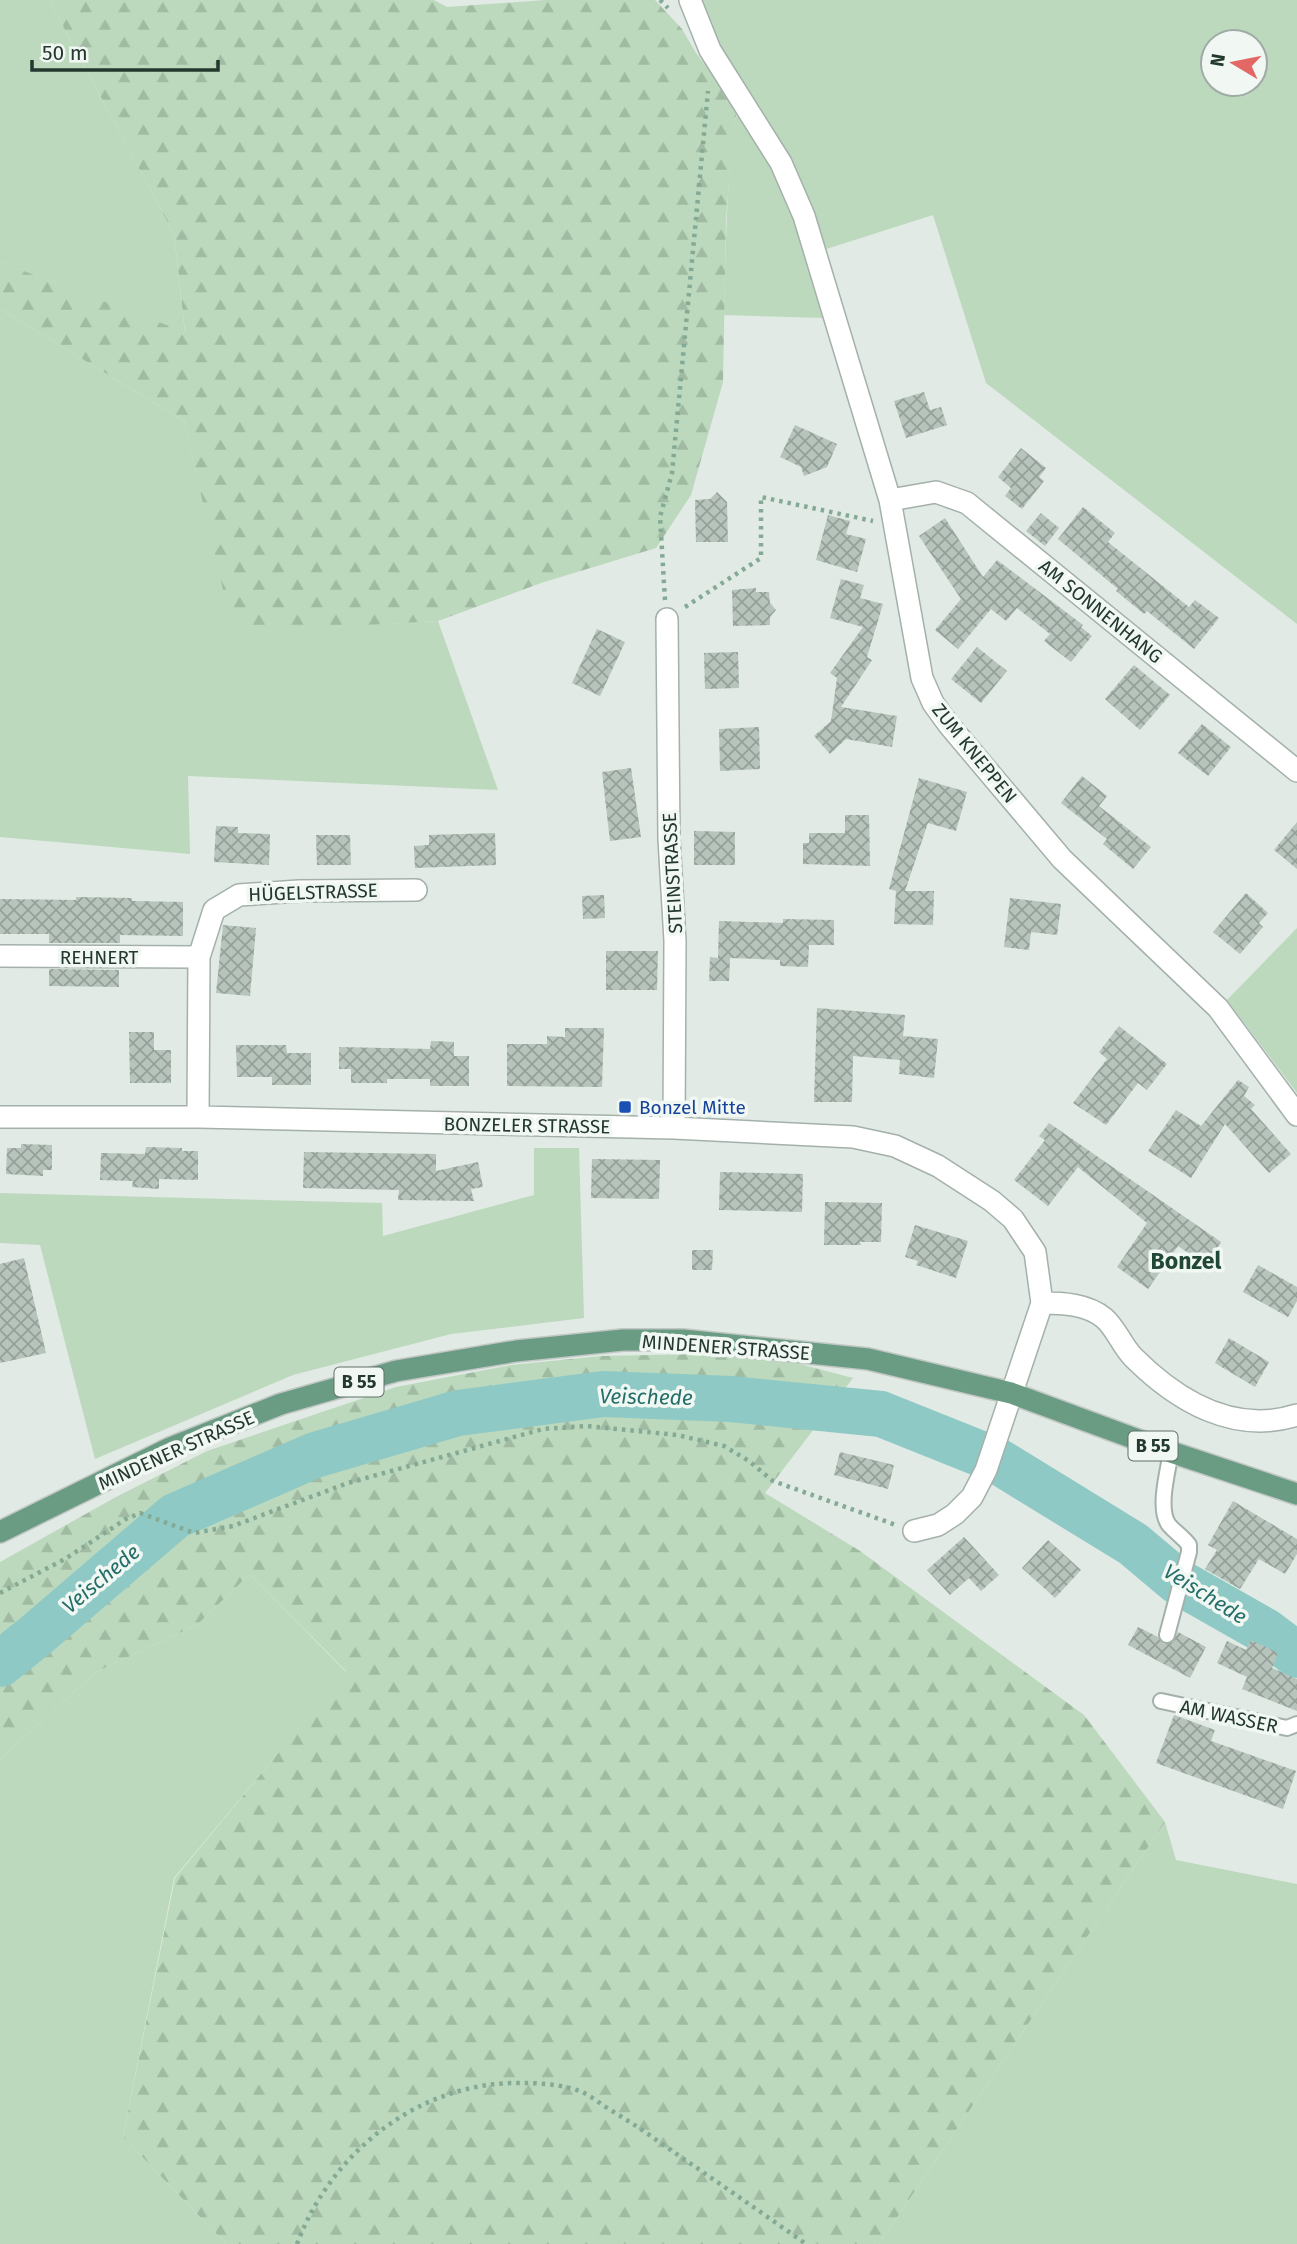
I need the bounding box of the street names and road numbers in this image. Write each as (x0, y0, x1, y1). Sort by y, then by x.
street label: AM SONNENHANG (1034, 555, 1167, 668)
street label: ZUM KNEPPEN (927, 699, 1022, 808)
street label: STEINSTRASSE (658, 812, 687, 934)
street label: HÜGELSTRASSE (248, 879, 378, 906)
street label: REHNERT (60, 946, 139, 969)
street label: BONZELER STRASSE (443, 1113, 611, 1138)
street label: MINDENER STRASSE (641, 1330, 811, 1365)
road number: B 55 (334, 1367, 384, 1396)
street label: MINDENER STRASSE (95, 1406, 258, 1495)
road number: B 55 (1128, 1432, 1178, 1461)
street label: AM WASSER (1178, 1695, 1280, 1738)

